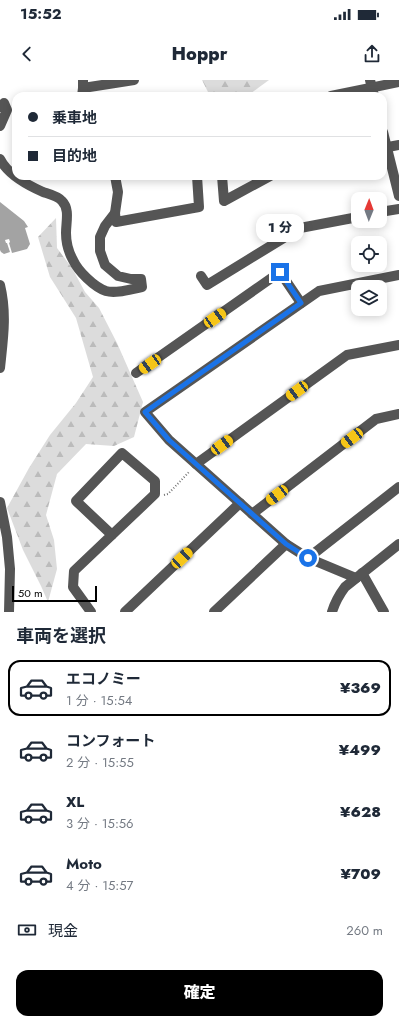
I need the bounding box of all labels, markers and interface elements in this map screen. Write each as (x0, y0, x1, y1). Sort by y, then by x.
text: 15:52 (20, 3, 62, 25)
text: Hoppr (172, 41, 227, 67)
icon: back (16, 43, 38, 65)
icon: share (361, 43, 383, 65)
text: 乗車地 (52, 107, 97, 129)
text: 目的地 (52, 145, 97, 167)
north arrow (351, 192, 387, 228)
map controls (351, 192, 387, 316)
callout: 1 分 (256, 214, 304, 242)
text: 1 分 (268, 218, 292, 237)
button: locate (351, 236, 387, 272)
route end (271, 263, 289, 281)
button: layers (351, 280, 387, 316)
car (202, 306, 228, 330)
car (137, 352, 163, 376)
car (284, 379, 310, 403)
car (339, 426, 365, 450)
car (209, 433, 235, 457)
car (264, 483, 290, 507)
car (169, 545, 195, 571)
route start (299, 549, 317, 567)
scale bar (12, 584, 97, 603)
text: 50 m (18, 585, 43, 601)
text: 車両を選択 (16, 623, 106, 649)
text: エコノミー (66, 668, 141, 690)
icon: car (18, 670, 54, 706)
text: ¥369 (340, 677, 381, 699)
text: 1 分 · 15:54 (66, 691, 132, 710)
text: コンフォート (66, 730, 156, 752)
icon: car (18, 732, 54, 768)
text: ¥499 (339, 739, 381, 761)
text: 2 分 · 15:55 (66, 753, 134, 772)
text: XL (66, 791, 84, 813)
icon: car (18, 794, 54, 830)
text: ¥628 (340, 801, 381, 823)
text: 3 分 · 15:56 (66, 814, 134, 833)
text: Moto (66, 853, 102, 875)
icon: car (18, 856, 54, 892)
text: ¥709 (341, 863, 381, 885)
text: 4 分 · 15:57 (66, 876, 133, 895)
icon: cash (16, 919, 38, 941)
text: 現金 (48, 920, 78, 942)
text: 260 m (346, 921, 383, 940)
button: 確定 (16, 970, 383, 1016)

